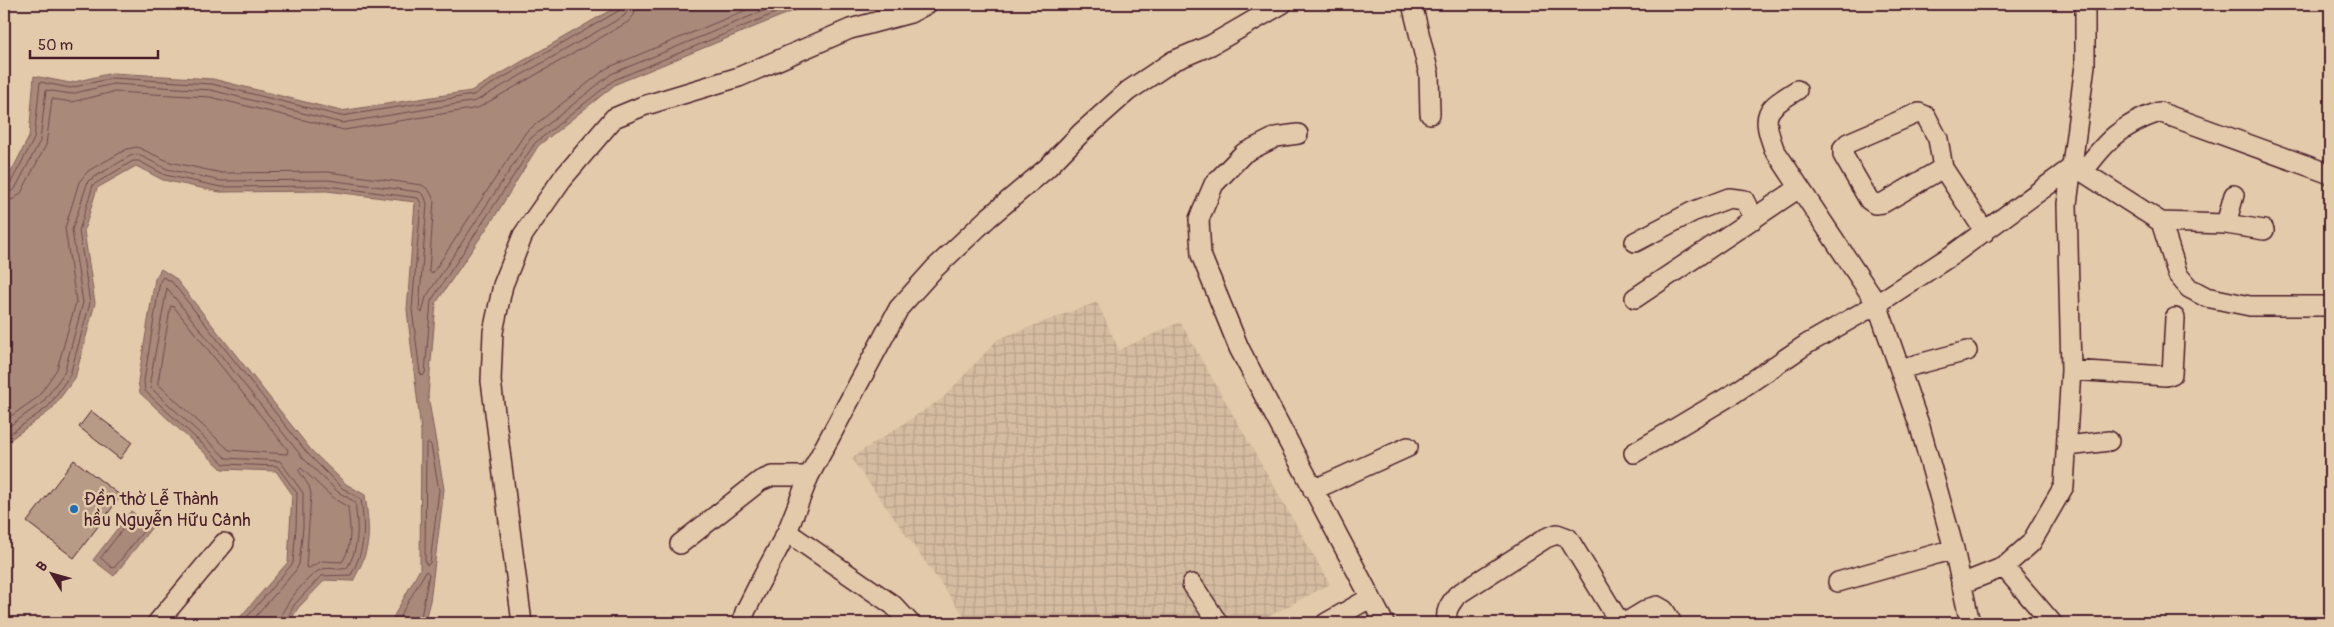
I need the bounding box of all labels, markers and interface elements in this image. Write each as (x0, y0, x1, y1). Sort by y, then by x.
scale bar (30, 28, 158, 60)
text: 50 m (38, 36, 73, 55)
place label: Đền thờ Lễ Thành hầu Nguyễn Hữu Cảnh (84, 488, 251, 532)
marker: Đền thờ Lễ Thành hầu Nguyễn Hữu Cảnh (68, 503, 80, 515)
north arrow (28, 550, 78, 600)
text: B (33, 558, 51, 575)

